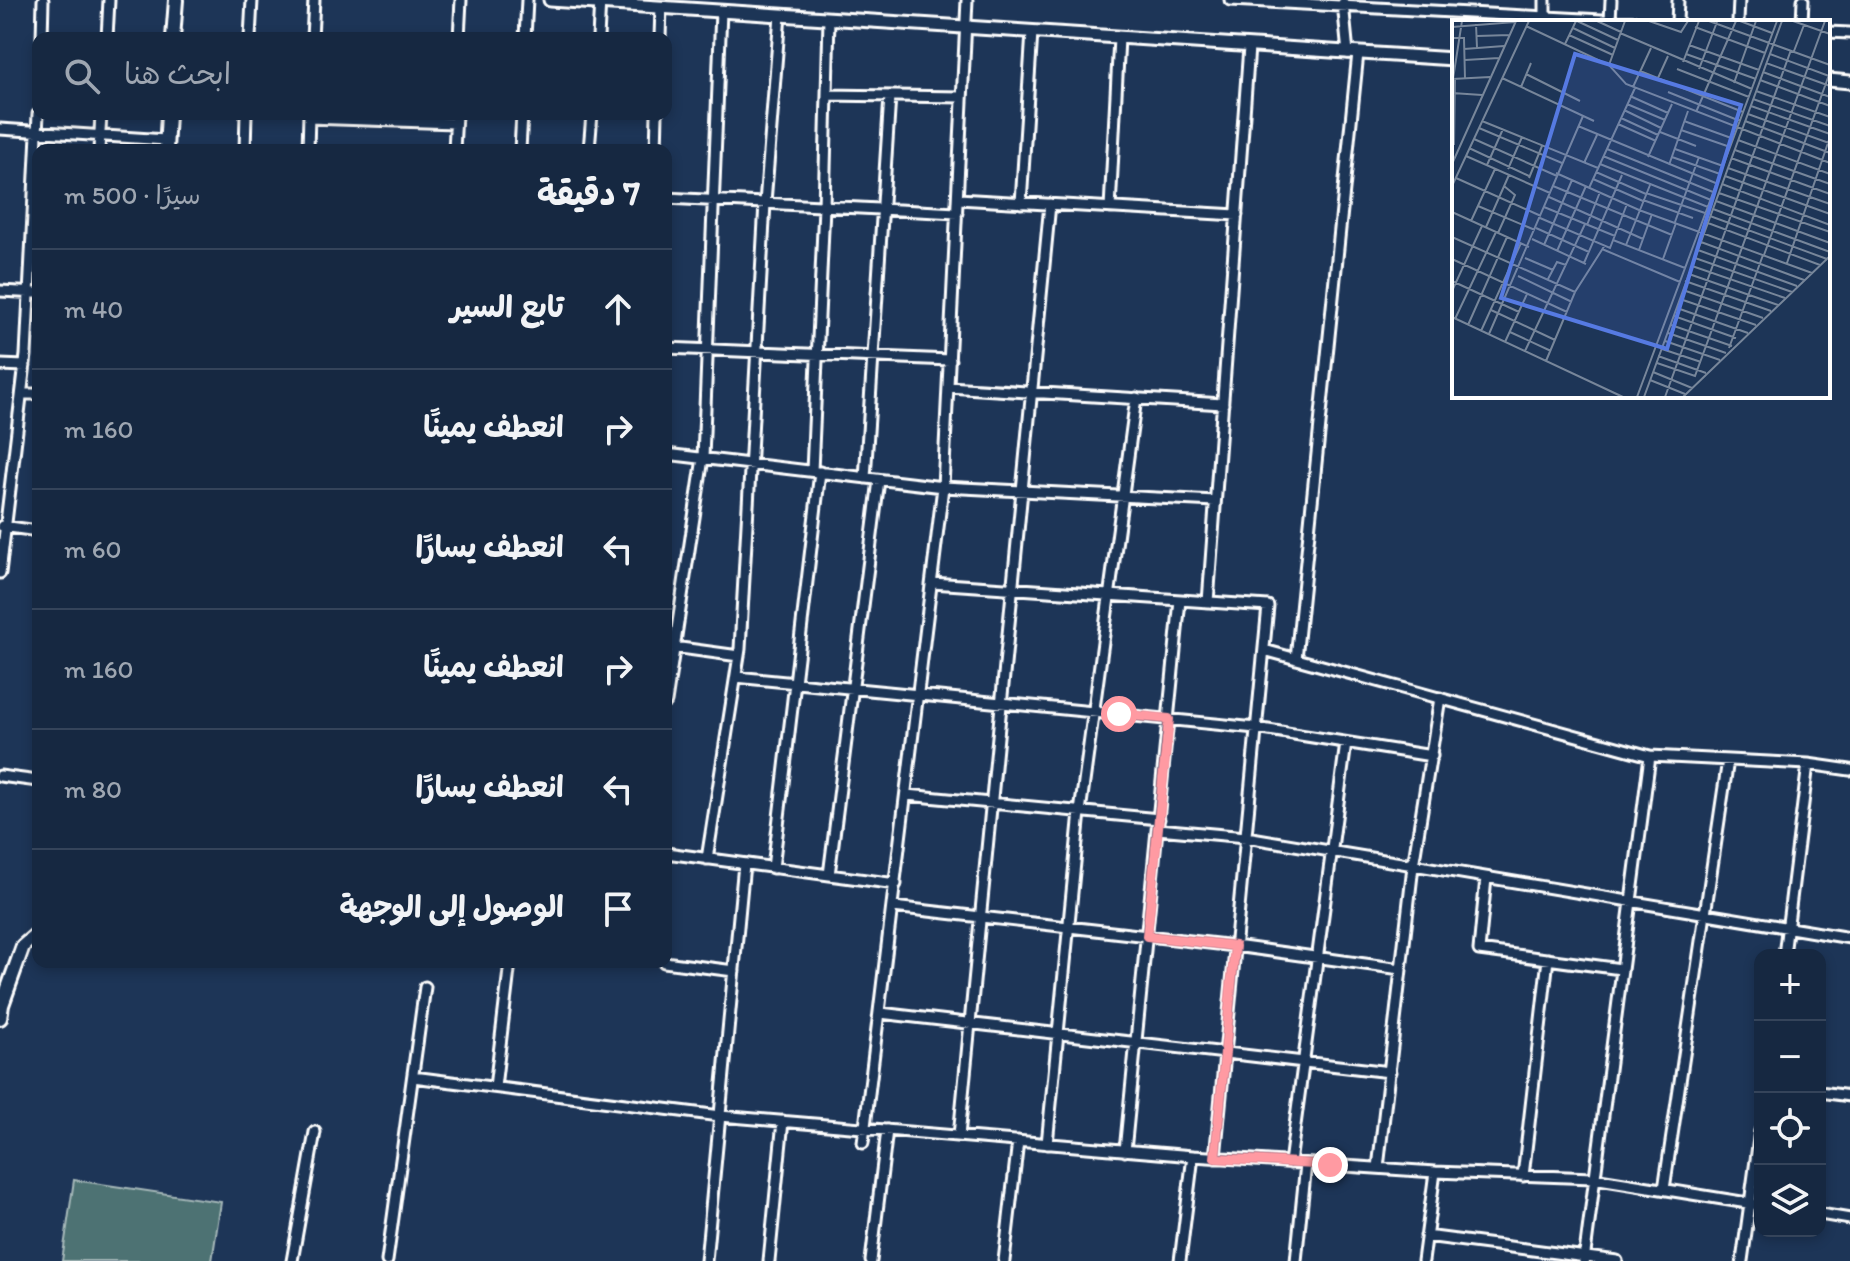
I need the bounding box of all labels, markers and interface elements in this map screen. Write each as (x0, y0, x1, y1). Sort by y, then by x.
inset map (1452, 20, 1830, 398)
search box (32, 32, 672, 120)
icon: search (60, 54, 104, 98)
text: ابحث هنا (124, 55, 231, 92)
text: 7 دقيقة (537, 173, 640, 214)
text: سيرًا · 500 m (64, 179, 201, 211)
icon: ahead (596, 287, 640, 331)
text: تابع السير (450, 288, 564, 325)
text: 40 m (64, 293, 123, 325)
icon: right (596, 407, 640, 451)
text: انعطف يمينًا (423, 408, 564, 445)
text: 160 m (64, 413, 134, 445)
icon: left (596, 527, 640, 571)
text: انعطف يسارًا (415, 528, 564, 565)
text: 60 m (64, 533, 122, 565)
icon: right (596, 647, 640, 691)
text: انعطف يمينًا (423, 648, 564, 685)
text: 160 m (64, 653, 134, 685)
route start (1101, 696, 1137, 732)
icon: left (596, 767, 640, 811)
text: انعطف يسارًا (415, 768, 564, 805)
text: 80 m (64, 773, 122, 805)
icon: arrive (596, 887, 640, 931)
text: الوصول إلى الوجهة (340, 888, 564, 925)
map controls (1754, 949, 1826, 1237)
button: + (1754, 949, 1826, 1021)
button: − (1754, 1021, 1826, 1093)
button: locate (1754, 1093, 1826, 1165)
route end (1312, 1147, 1348, 1183)
button: layers (1754, 1165, 1826, 1237)

